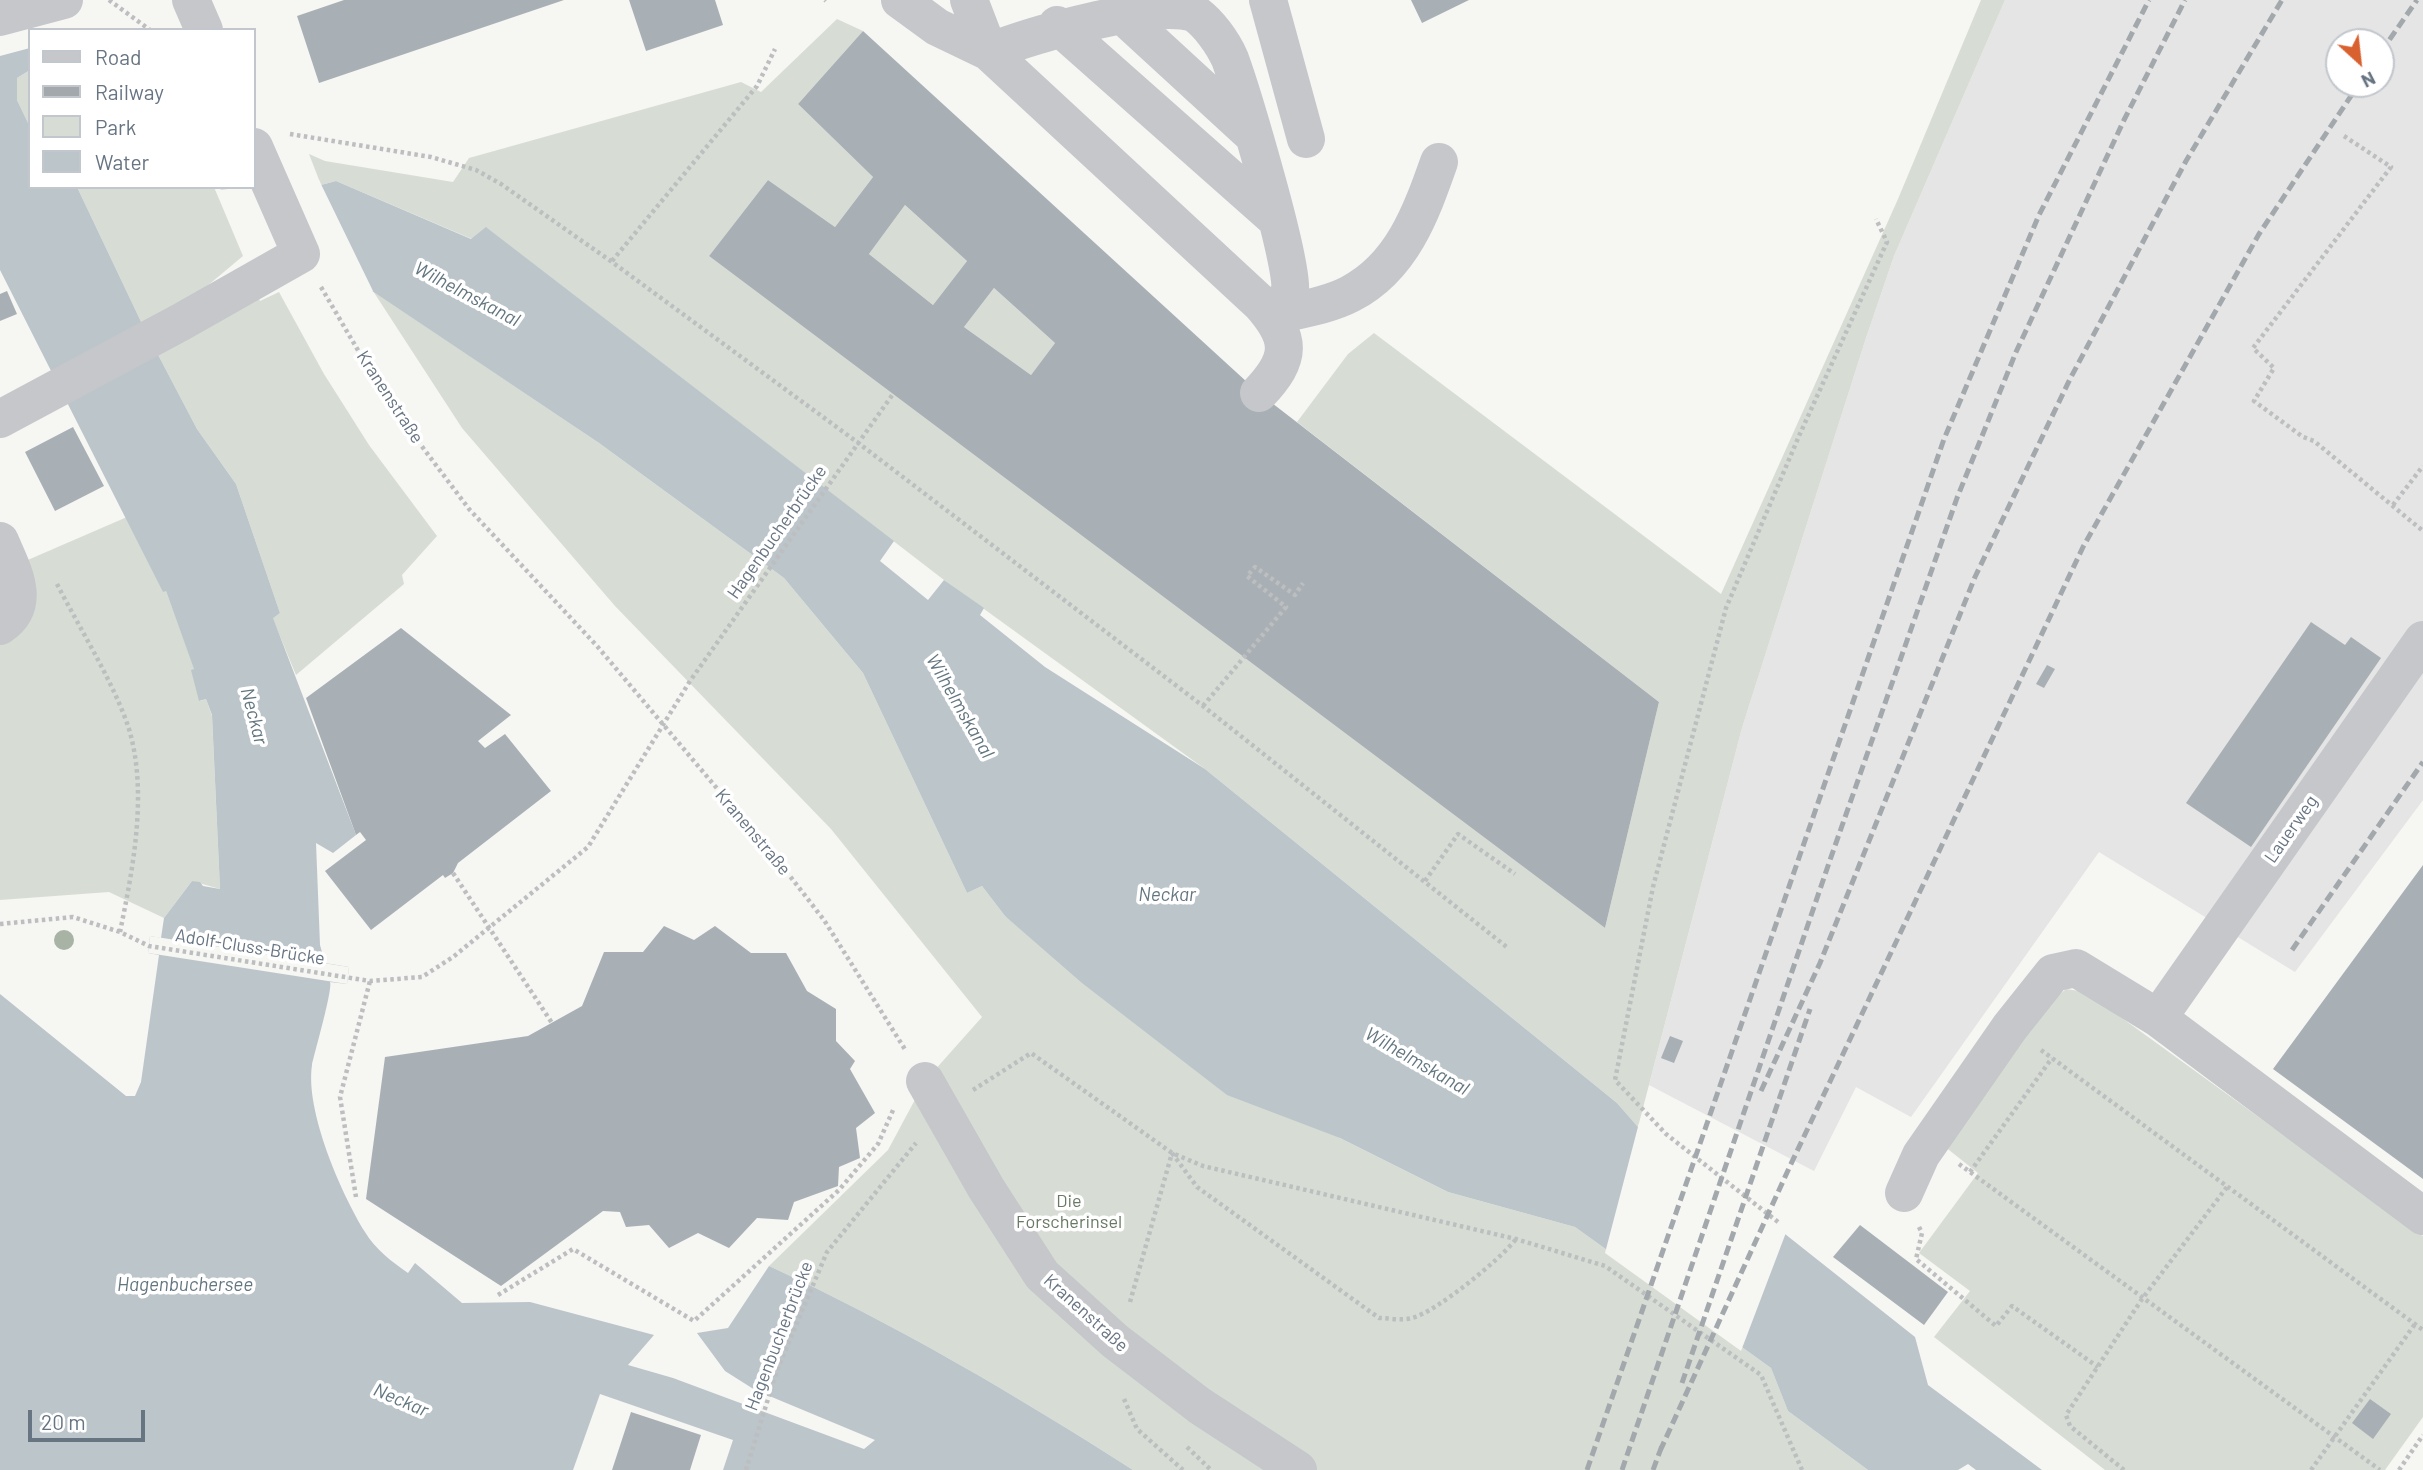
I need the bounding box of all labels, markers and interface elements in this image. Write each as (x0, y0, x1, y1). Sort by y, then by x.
legend (28, 28, 256, 189)
north arrow (2325, 28, 2395, 98)
text: Road (95, 44, 141, 69)
text: N (2358, 67, 2380, 93)
text: Railway (95, 79, 164, 104)
text: Park (95, 114, 136, 139)
text: Water (95, 149, 149, 174)
water label: Wilhelmskanal (410, 257, 524, 331)
street label: Kranenstraße (352, 347, 428, 447)
street label: Hagenbucherbrücke (723, 461, 831, 603)
water label: Wilhelmskanal (921, 650, 999, 762)
water label: Neckar (236, 685, 272, 747)
street label: Kranenstraße (711, 784, 795, 880)
street label: Lauerweg (2260, 791, 2322, 867)
water label: Neckar (1138, 884, 1196, 906)
street label: Adolf-Cluss-Brücke (174, 925, 326, 969)
water label: Wilhelmskanal (1361, 1022, 1473, 1100)
park label: Die Forscherinsel (1016, 1190, 1122, 1232)
street label: Hagenbucherbrücke (741, 1258, 817, 1414)
street label: Kranenstraße (1039, 1269, 1133, 1357)
water label: Hagenbuchersee (117, 1274, 253, 1296)
water label: Neckar (370, 1378, 432, 1422)
scale bar (32, 1396, 149, 1440)
text: 20 m (41, 1409, 86, 1434)

